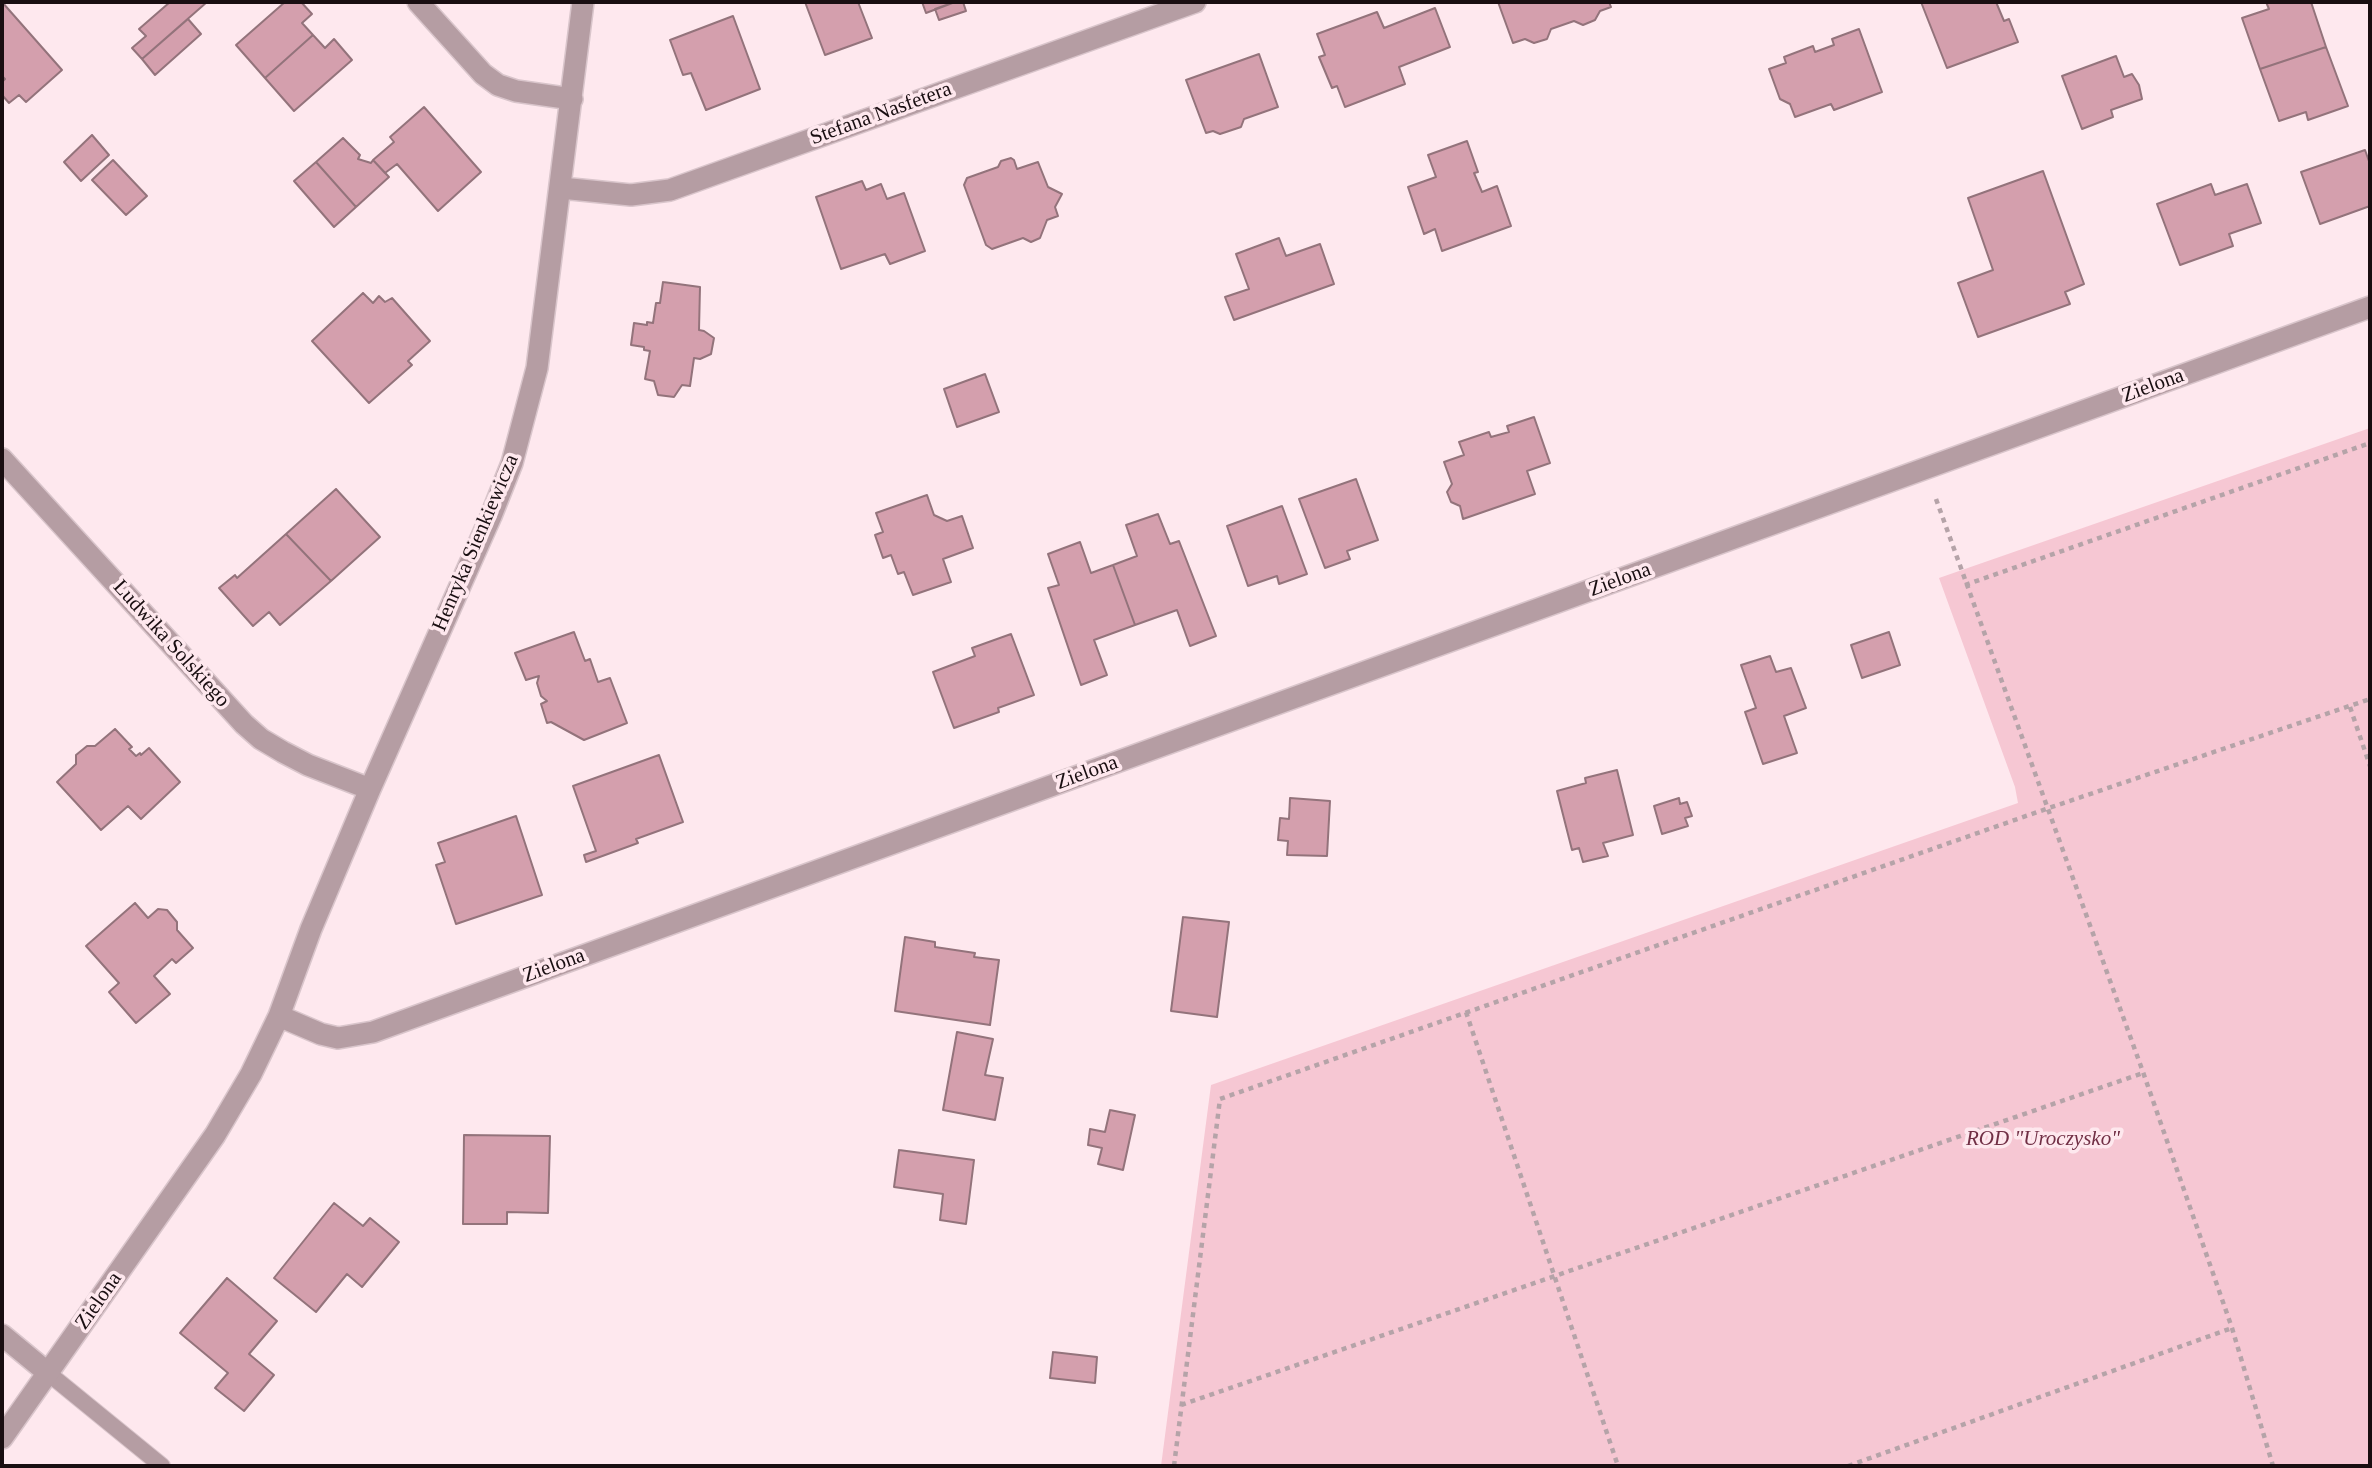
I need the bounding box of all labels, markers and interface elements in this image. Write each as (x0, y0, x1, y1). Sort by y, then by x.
street label: Stefana Nasfetera (807, 77, 955, 151)
street label: Zielona (2119, 363, 2187, 409)
street label: Henryka Sienkiewicza (427, 451, 525, 635)
street label: Zielona (1586, 557, 1654, 603)
street label: Ludwika Solskiego (107, 575, 235, 713)
street label: Zielona (1053, 750, 1121, 796)
street label: Zielona (520, 943, 588, 989)
park label: ROD "Uroczysko" (1966, 1126, 2120, 1152)
street label: Zielona (70, 1268, 128, 1334)

